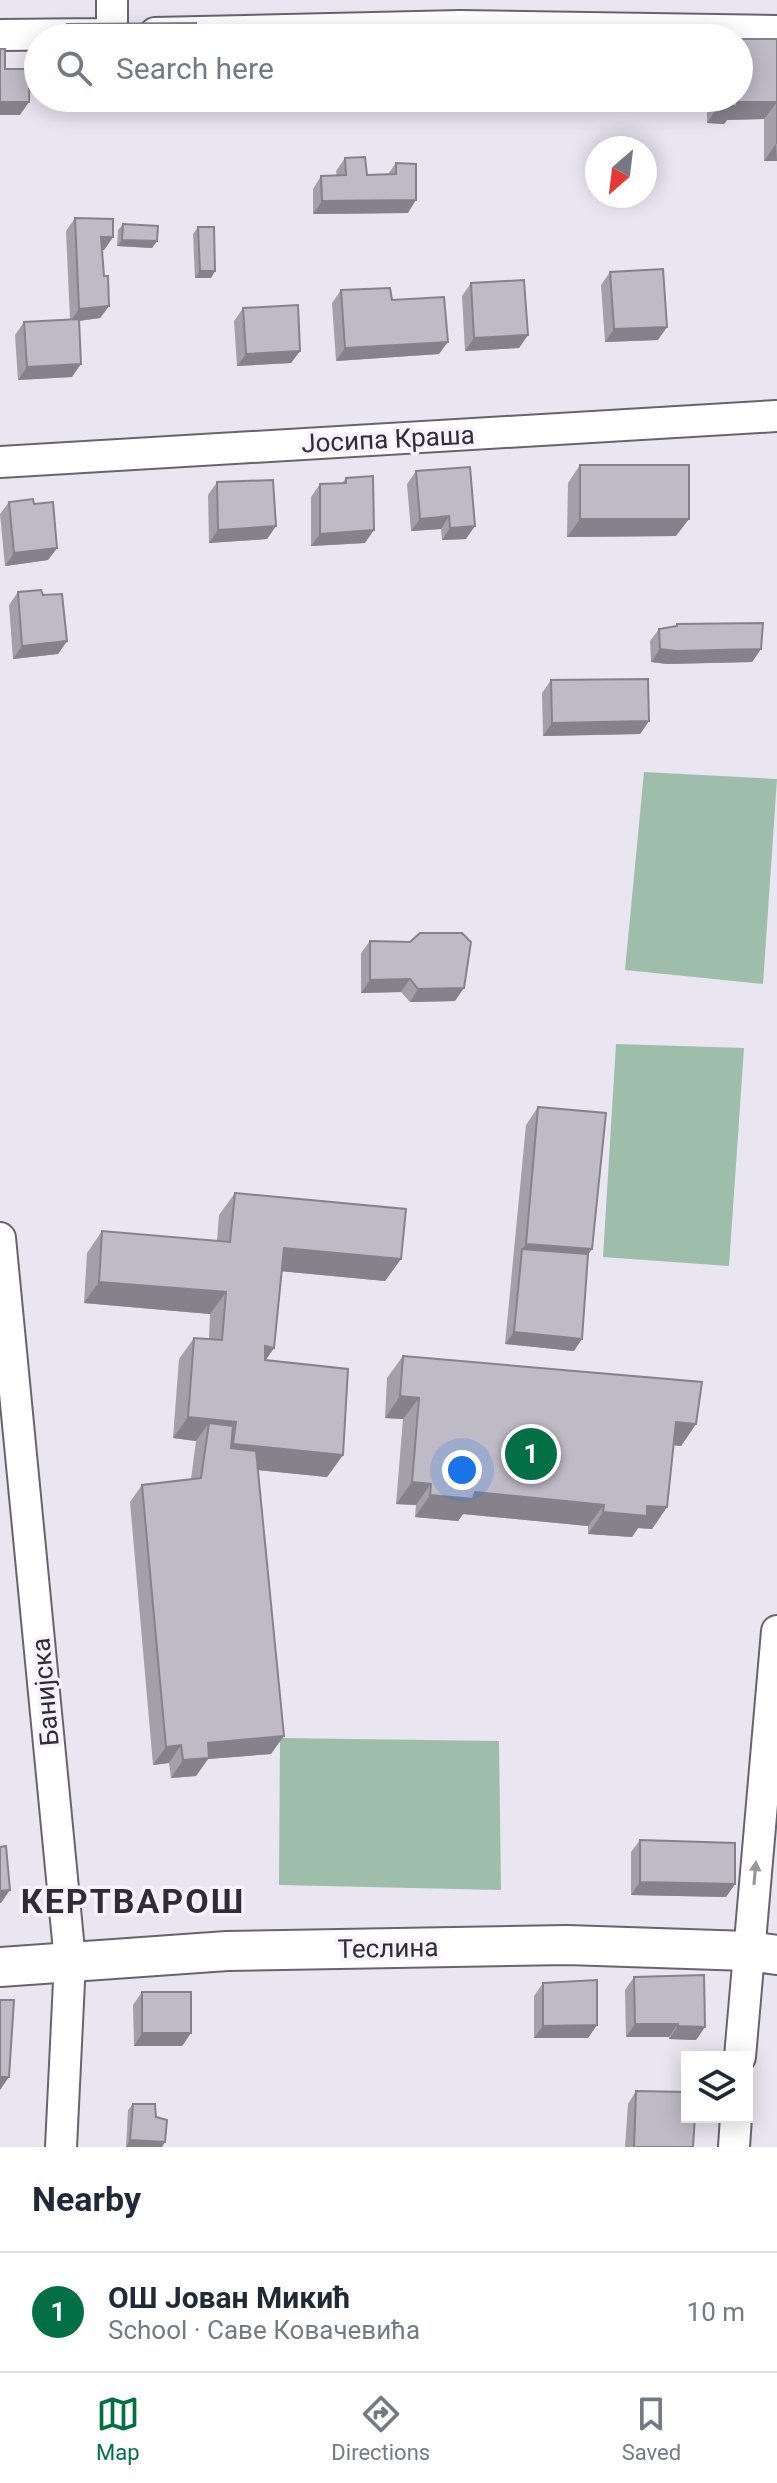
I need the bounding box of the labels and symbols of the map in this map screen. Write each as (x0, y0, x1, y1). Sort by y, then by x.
north arrow (585, 136, 657, 208)
street label: Јосипа Краша (300, 419, 476, 459)
pin: 1 (505, 1424, 557, 1484)
your location (442, 1450, 482, 1490)
street label: Банијска (25, 1637, 65, 1747)
one-way arrow (749, 1861, 762, 1886)
district label: КЕРТВАРОШ (21, 1881, 245, 1921)
street label: Теслина (337, 1932, 439, 1964)

